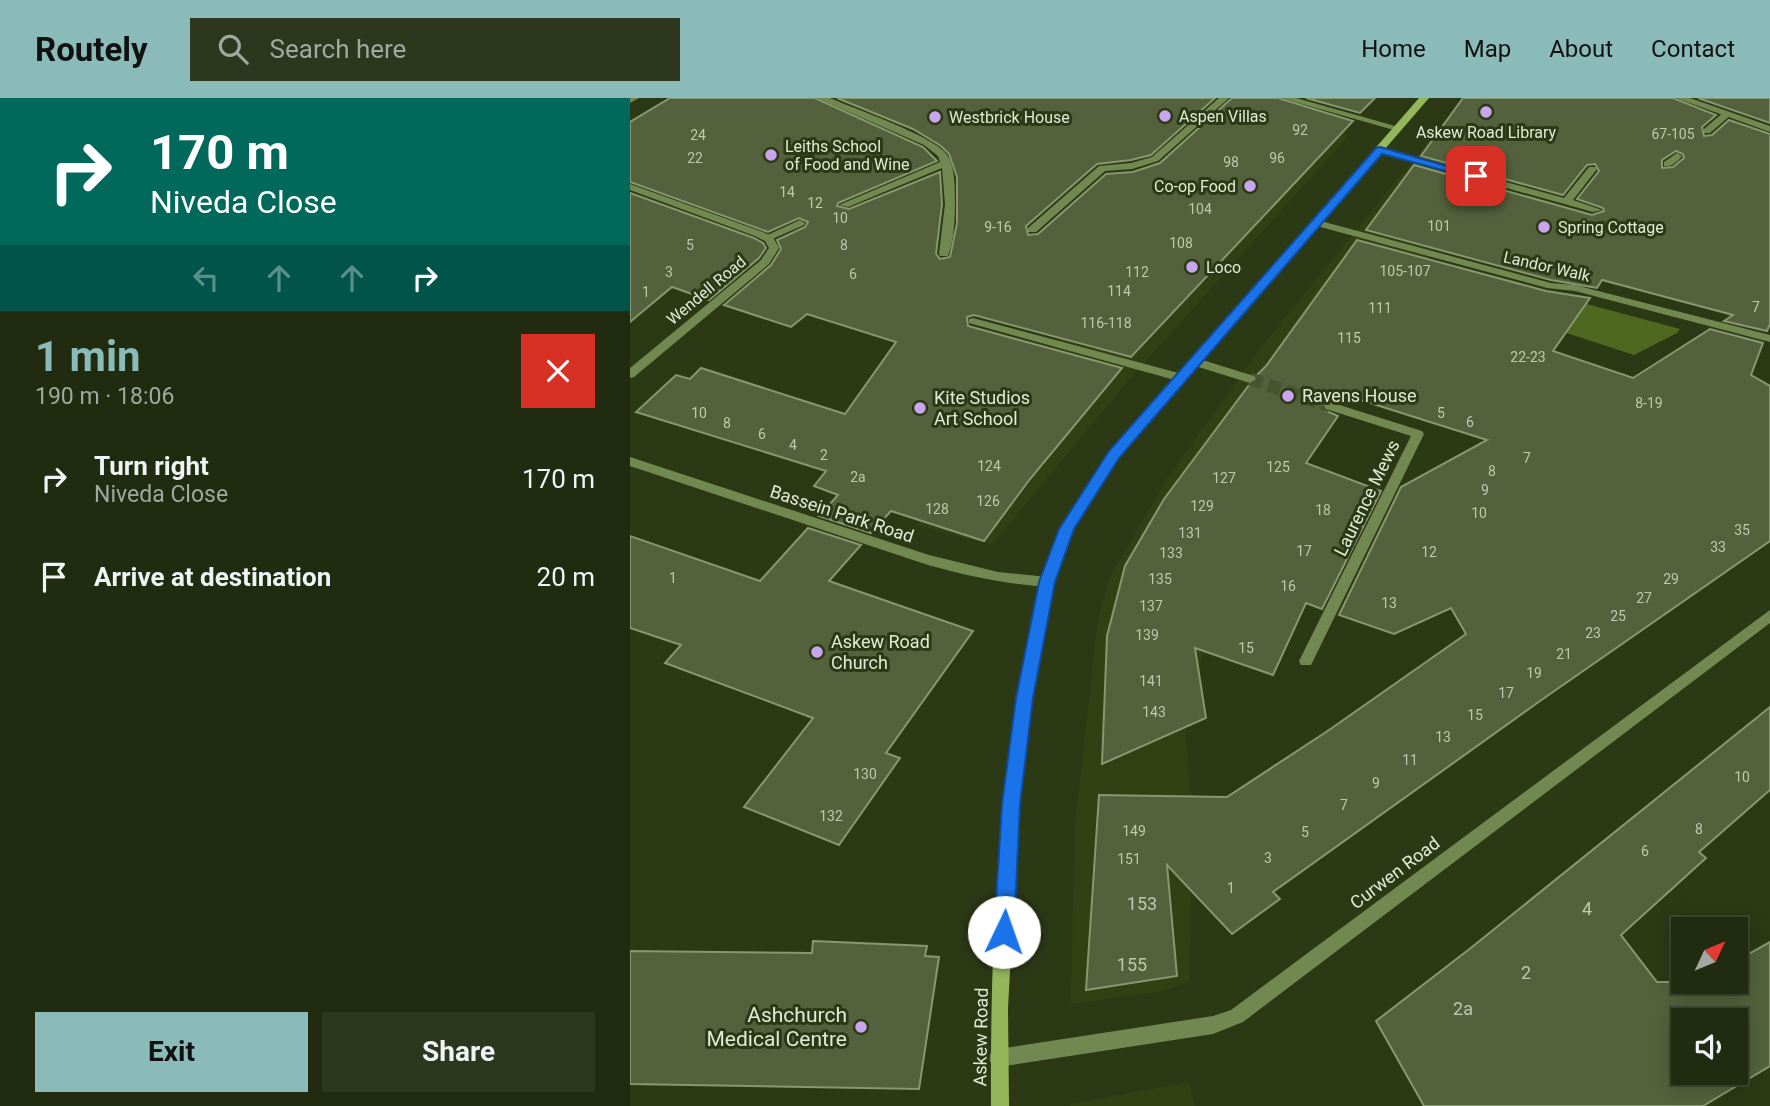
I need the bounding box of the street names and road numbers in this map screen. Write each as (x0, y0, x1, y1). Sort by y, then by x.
street label: Landor Walk (1502, 247, 1593, 286)
street label: Wendell Road (663, 252, 750, 329)
street label: Laurence Mews (1329, 436, 1404, 559)
street label: Bassein Park Road (768, 480, 917, 547)
street label: Curwen Road (1346, 832, 1444, 913)
street label: Askew Road (969, 987, 992, 1087)

